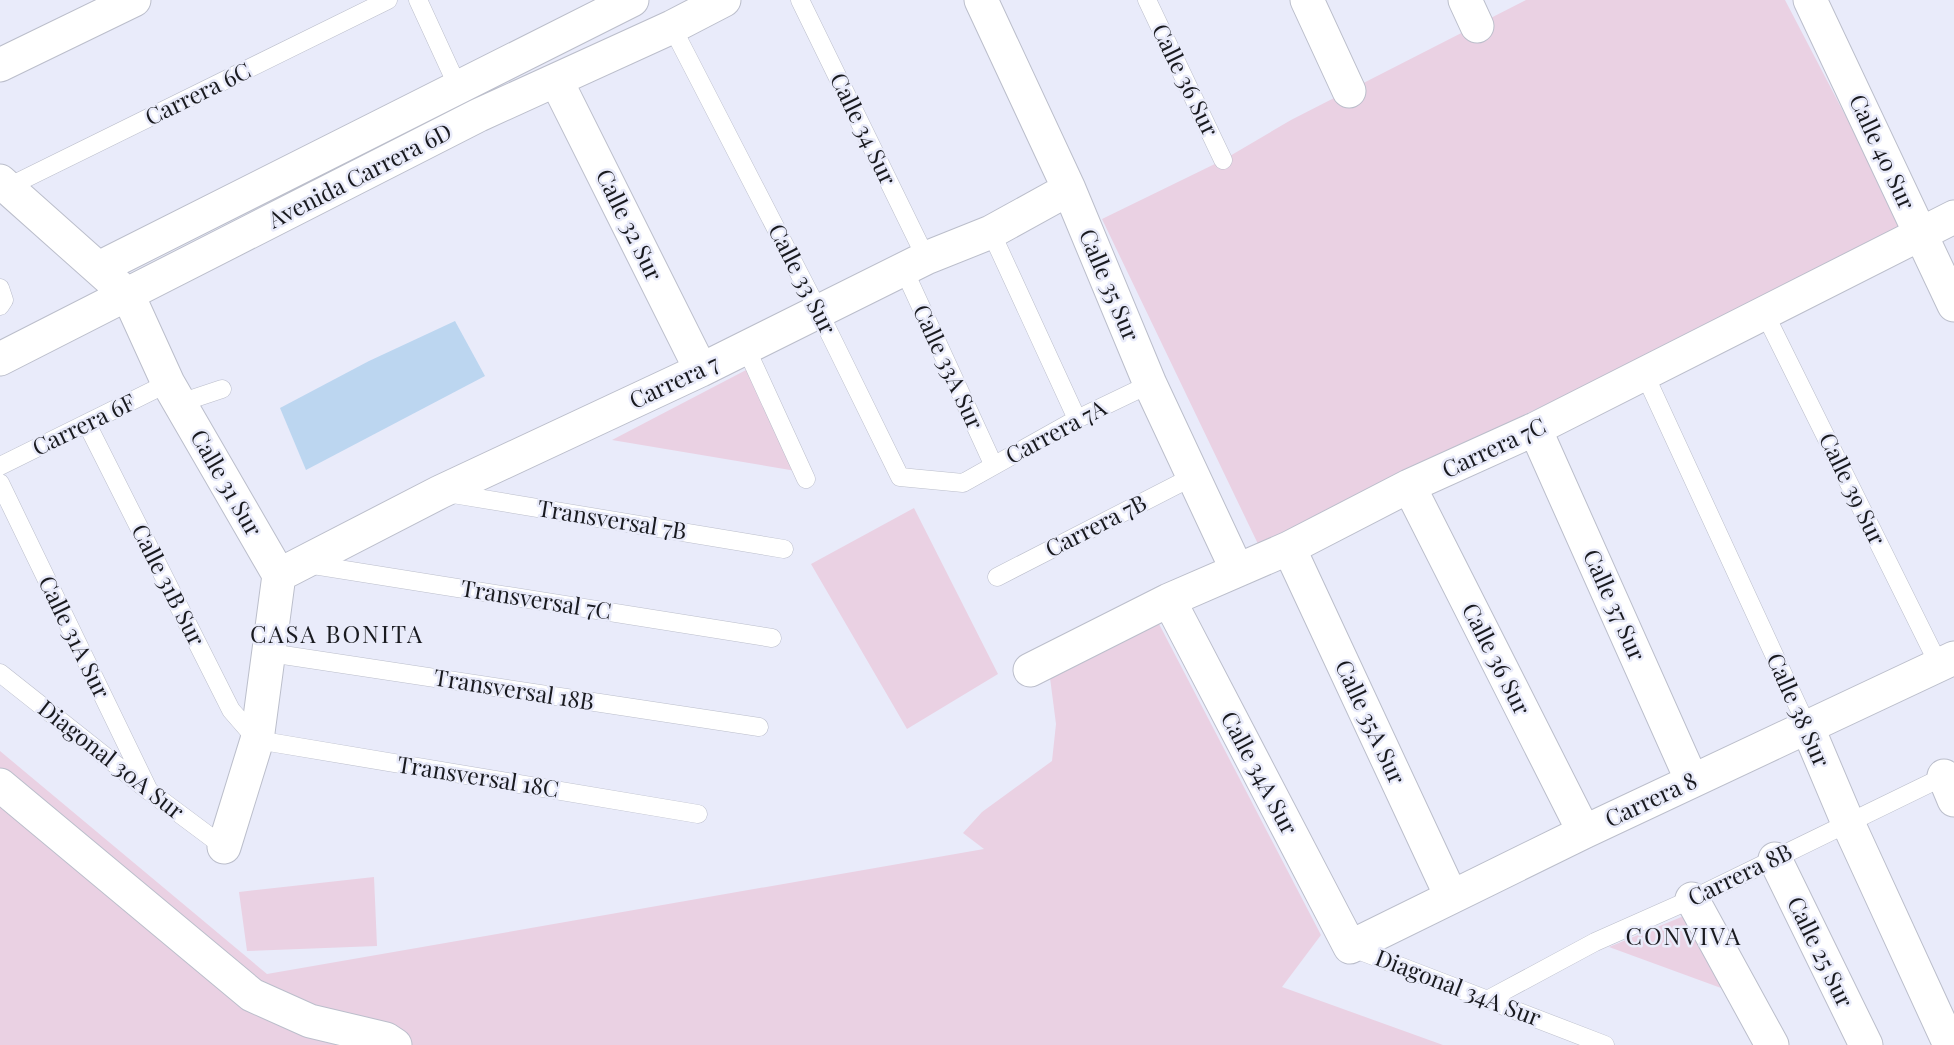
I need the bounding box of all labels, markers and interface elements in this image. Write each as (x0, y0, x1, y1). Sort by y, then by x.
street label: Calle 36 Sur (1146, 18, 1227, 141)
street label: Carrera 6C (139, 54, 255, 132)
street label: Calle 34 Sur (824, 67, 905, 190)
street label: Calle 40 Sur (1843, 89, 1924, 214)
street label: Avenida Carrera 6D (261, 115, 457, 235)
street label: Calle 32 Sur (590, 163, 671, 285)
street label: Calle 33 Sur (762, 218, 844, 339)
street label: Calle 35 Sur (1073, 224, 1148, 345)
street label: Calle 33A Sur (907, 299, 992, 434)
street label: Carrera 7 (624, 346, 724, 415)
street label: Carrera 6F (27, 385, 140, 462)
street label: Carrera 7A (999, 391, 1112, 470)
street label: Carrera 7C (1436, 409, 1550, 484)
street label: Calle 31 Sur (184, 423, 270, 541)
street label: Calle 39 Sur (1813, 427, 1894, 550)
street label: Carrera 7B (1039, 486, 1151, 563)
street label: Transversal 7B (535, 491, 689, 546)
street label: Calle 31B Sur (125, 518, 213, 650)
street label: Calle 37 Sur (1577, 544, 1654, 665)
street label: Calle 31A Sur (32, 570, 118, 703)
street label: Transversal 7C (459, 571, 614, 626)
street label: Calle 36 Sur (1456, 597, 1539, 720)
district label: CASA BONITA (250, 617, 424, 649)
street label: Calle 38 Sur (1760, 648, 1838, 771)
street label: Calle 35A Sur (1329, 654, 1414, 789)
street label: Transversal 18B (432, 661, 597, 716)
street label: Diagonal 30A Sur (33, 692, 191, 826)
street label: Calle 34A Sur (1215, 705, 1306, 839)
street label: Transversal 18C (395, 747, 561, 804)
street label: Carrera 8 (1599, 764, 1701, 833)
street label: Carrera 8B (1682, 835, 1797, 912)
street label: Calle 25 Sur (1781, 891, 1861, 1012)
district label: CONVIVA (1625, 919, 1743, 951)
street label: Diagonal 34A Sur (1371, 941, 1546, 1032)

